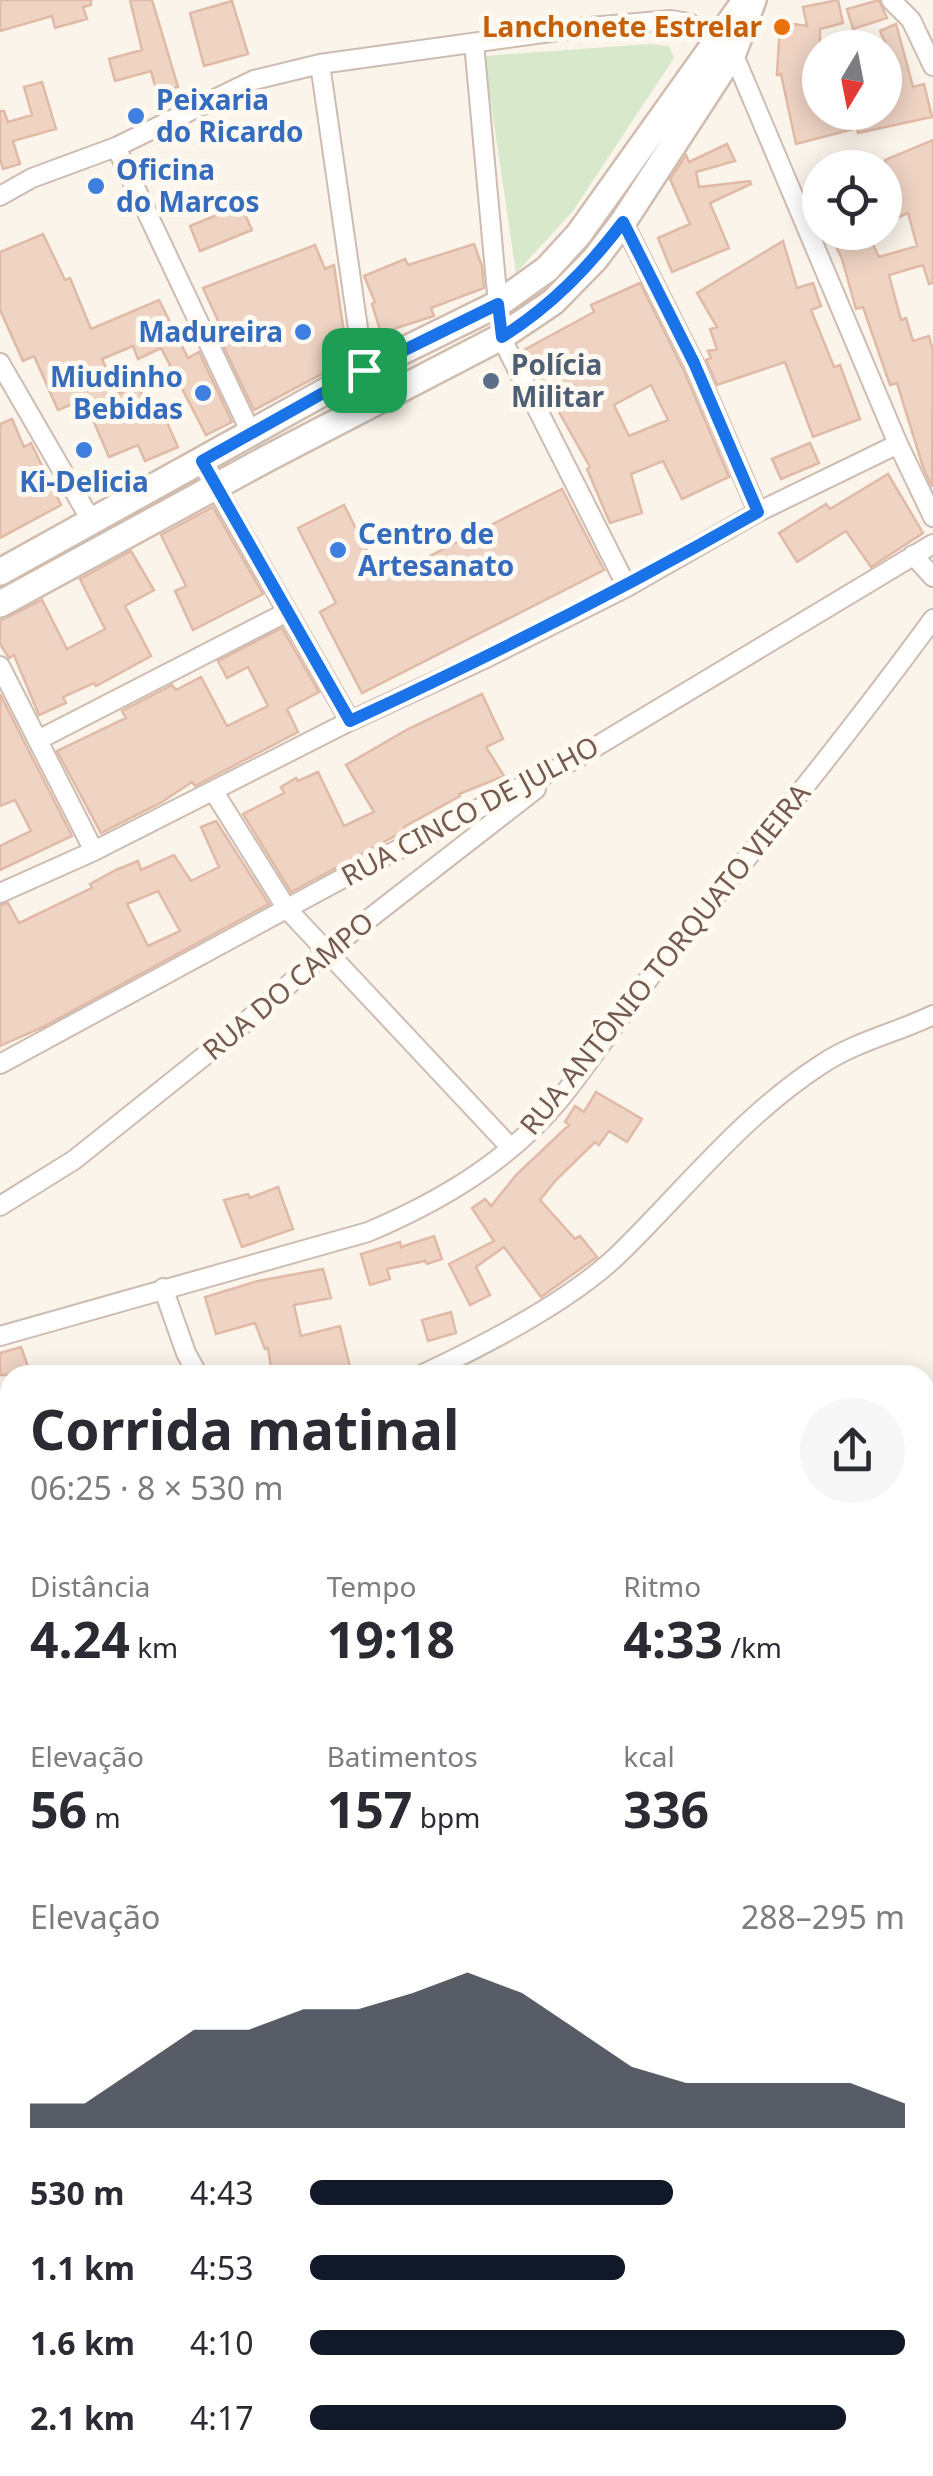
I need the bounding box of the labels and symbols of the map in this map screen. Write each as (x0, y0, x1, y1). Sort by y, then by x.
place label: Lanchonete Estrelar (482, 7, 762, 45)
marker: Lanchonete Estrelar (771, 16, 793, 38)
north arrow (802, 30, 902, 130)
place label: Peixaria do Ricardo (156, 80, 304, 150)
marker: Peixaria do Ricardo (125, 105, 147, 127)
place label: Oficina do Marcos (116, 150, 260, 220)
marker: Oficina do Marcos (85, 175, 107, 197)
place label: Madureira (138, 312, 283, 350)
marker: Madureira (292, 321, 314, 343)
pin (322, 328, 407, 413)
place label: Polícia Militar (511, 345, 604, 415)
place label: Miudinho Bebidas (50, 357, 183, 427)
marker: Polícia Militar (480, 370, 502, 392)
marker: Miudinho Bebidas (192, 382, 214, 404)
marker: Ki-Delicia (73, 439, 95, 461)
place label: Ki-Delicia (19, 462, 149, 500)
place label: Centro de Artesanato (358, 514, 514, 584)
marker: Centro de Artesanato (327, 539, 349, 561)
street label: RUA CINCO DE JULHO (334, 726, 605, 894)
street label: RUA ANTÔNIO TORQUATO VIEIRA (510, 775, 818, 1142)
street label: RUA DO CAMPO (194, 902, 381, 1068)

